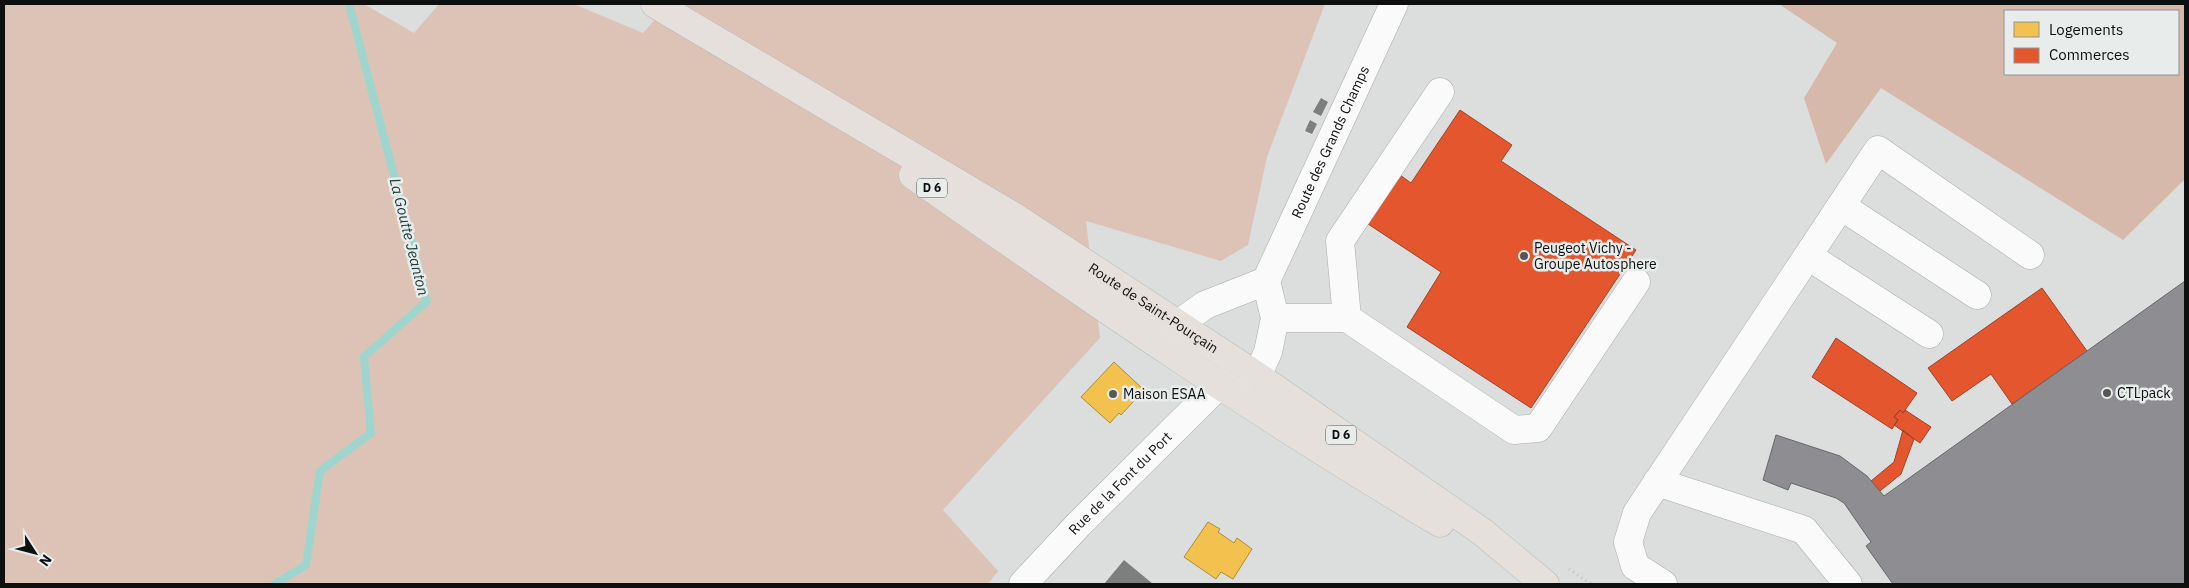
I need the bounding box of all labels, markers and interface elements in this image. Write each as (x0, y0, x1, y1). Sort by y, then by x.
legend (2004, 10, 2179, 75)
text: Logements (2049, 20, 2123, 39)
text: Commerces (2049, 45, 2130, 64)
street label: Route des Grands Champs (1287, 63, 1373, 221)
water label: La Goutte Jeanton (386, 176, 433, 298)
road number: D 6 (917, 178, 947, 198)
place label: Peugeot Vichy - Groupe Autosphere (1534, 239, 1657, 273)
marker: Peugeot Vichy - Groupe Autosphere (1518, 250, 1530, 262)
street label: Route de Saint-Pourçain (1085, 259, 1222, 357)
place label: CTLpack (2117, 384, 2171, 402)
place label: Maison ESAA (1123, 385, 1206, 403)
marker: CTLpack (2101, 387, 2113, 399)
marker: Maison ESAA (1107, 388, 1119, 400)
road number: D 6 (1326, 426, 1356, 444)
street label: Rue de la Font du Port (1065, 428, 1176, 539)
north arrow (10, 528, 60, 578)
text: N (35, 551, 56, 570)

